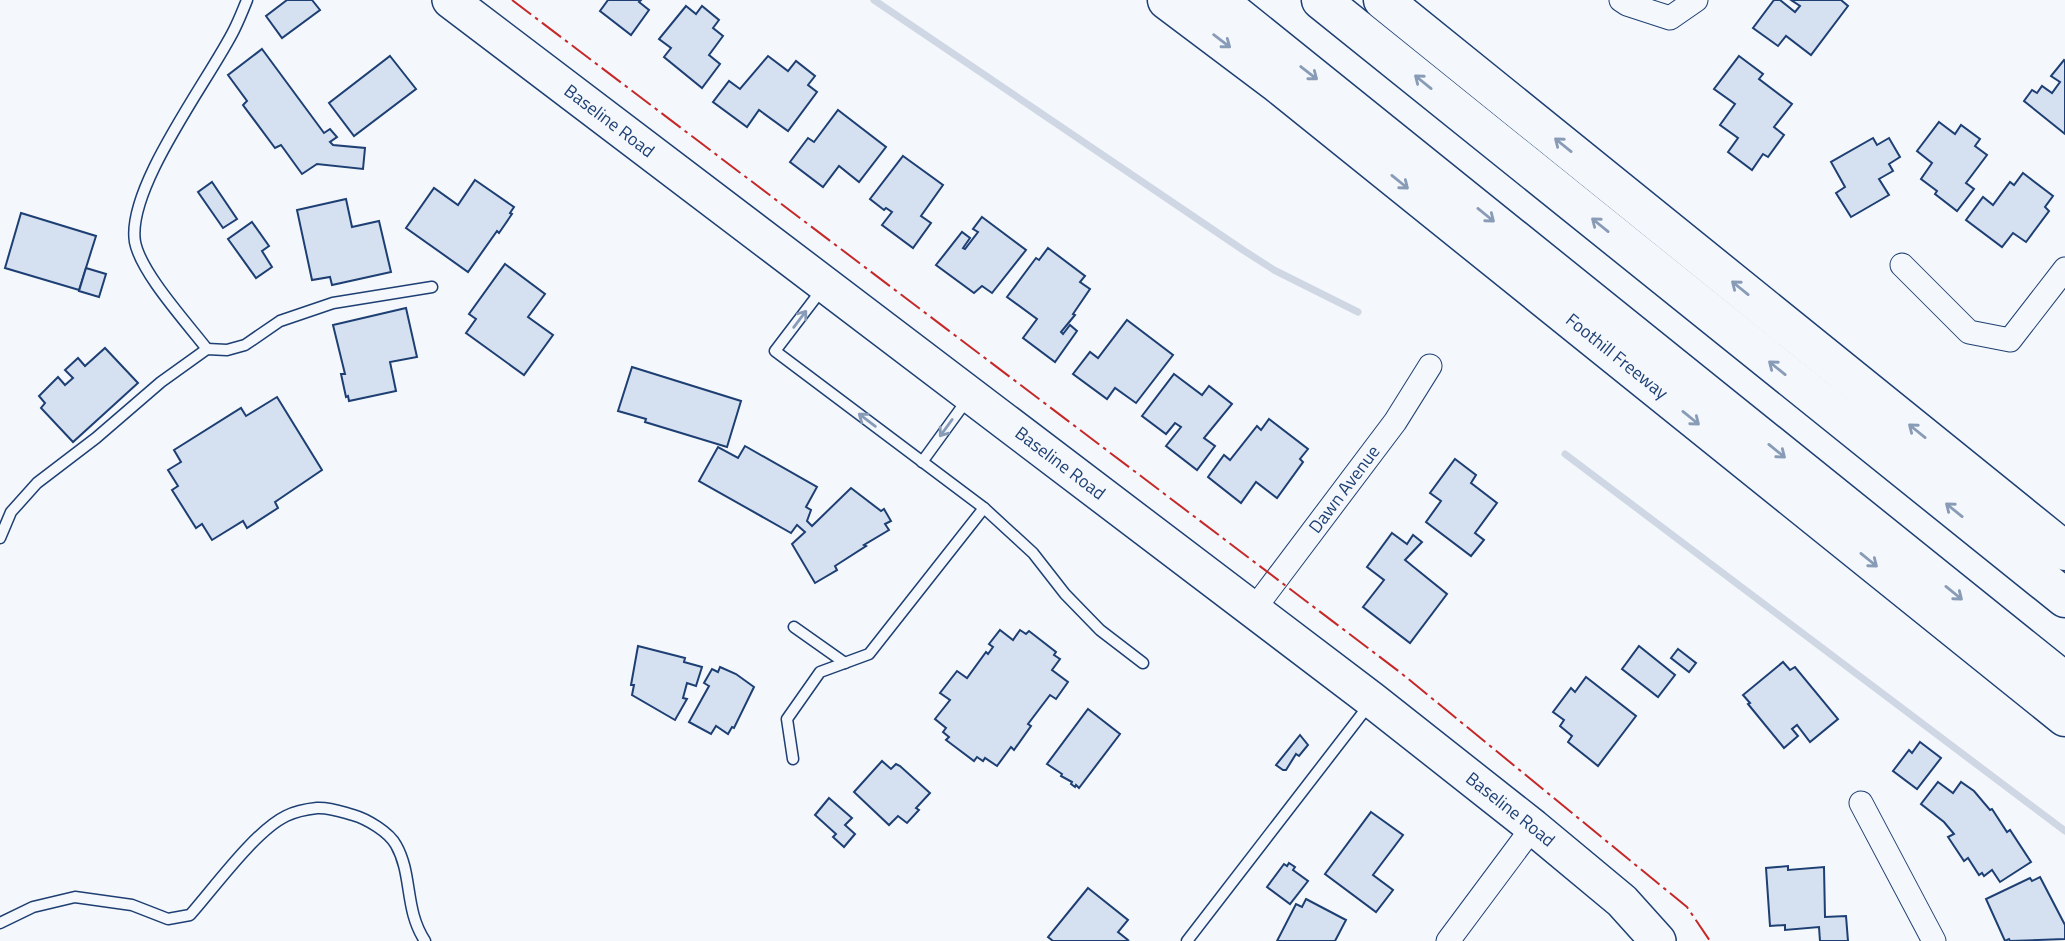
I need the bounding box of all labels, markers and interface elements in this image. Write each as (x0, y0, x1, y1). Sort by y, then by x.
one-way arrow (1212, 34, 1231, 48)
one-way arrow (1299, 65, 1317, 80)
one-way arrow (1414, 74, 1432, 89)
street label: Baseline Road (559, 77, 661, 164)
one-way arrow (1554, 137, 1572, 153)
one-way arrow (1391, 174, 1409, 190)
one-way arrow (1476, 208, 1494, 223)
one-way arrow (1591, 217, 1609, 232)
one-way arrow (1732, 280, 1750, 295)
street label: Foothill Freeway (1560, 306, 1675, 406)
one-way arrow (793, 310, 808, 328)
one-way arrow (1768, 360, 1786, 375)
one-way arrow (1682, 410, 1700, 426)
one-way arrow (859, 413, 877, 428)
one-way arrow (939, 419, 954, 437)
street label: Baseline Road (1009, 420, 1111, 506)
one-way arrow (1909, 423, 1927, 438)
street label: Dawn Avenue (1302, 439, 1386, 539)
one-way arrow (1768, 443, 1786, 458)
one-way arrow (1946, 502, 1964, 517)
one-way arrow (1859, 553, 1877, 568)
one-way arrow (1945, 586, 1963, 601)
street label: Baseline Road (1460, 765, 1561, 853)

